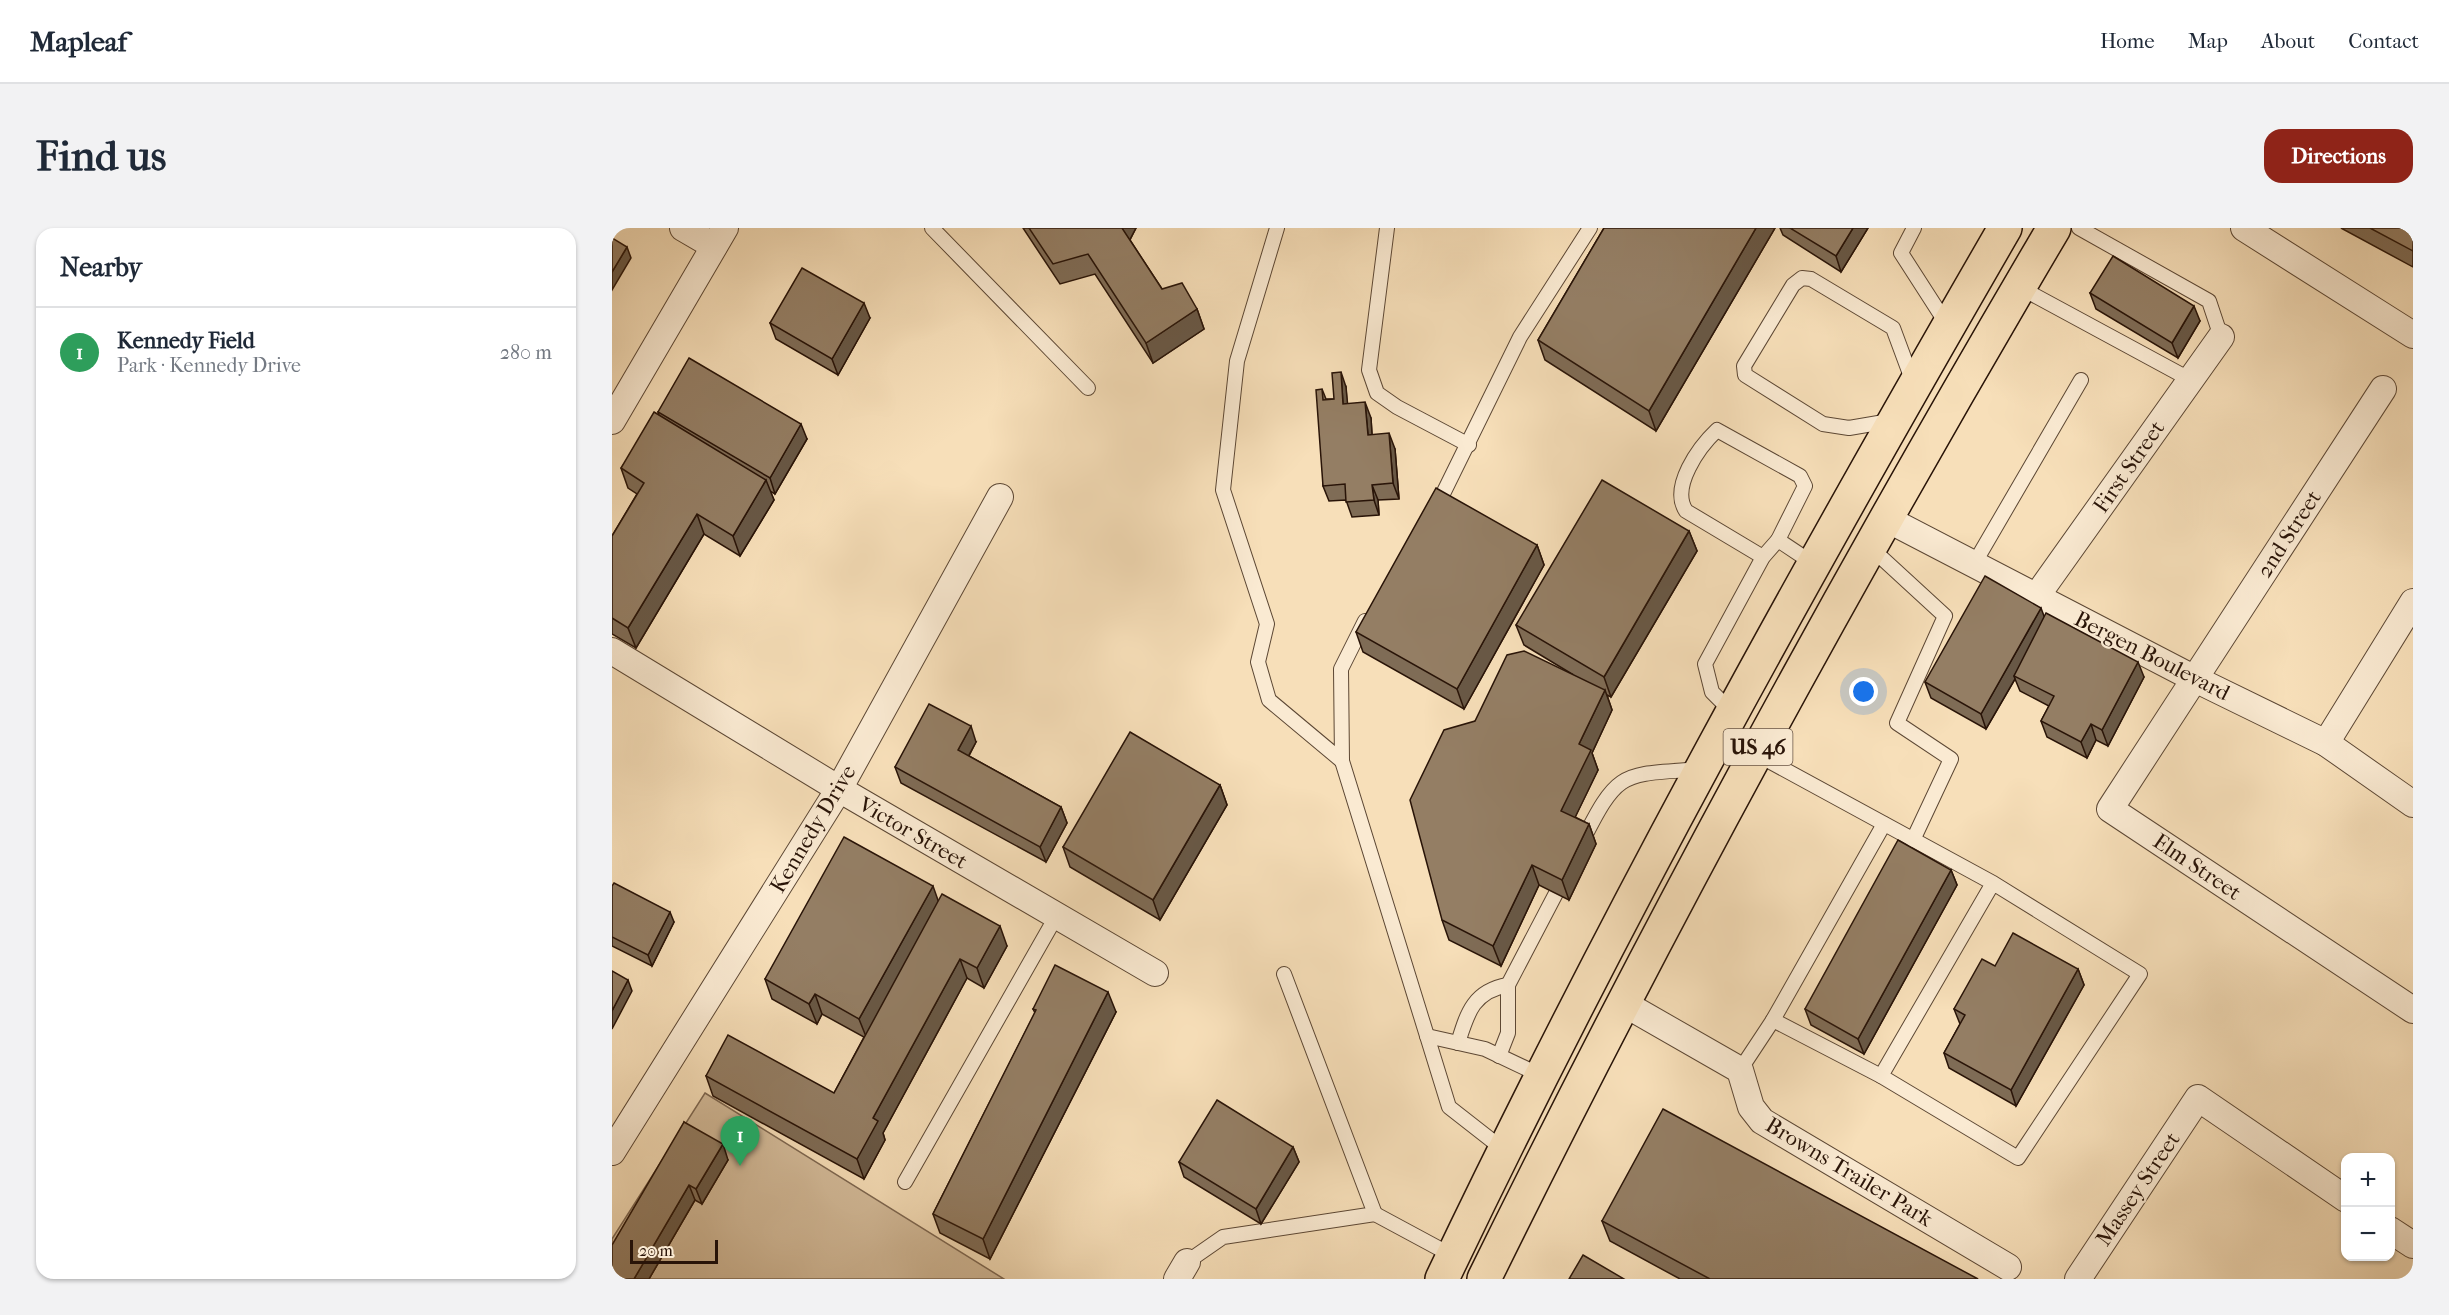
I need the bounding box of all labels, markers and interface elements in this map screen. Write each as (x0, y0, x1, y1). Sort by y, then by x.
text: Mapleaf (30, 25, 127, 58)
text: Home (2100, 29, 2155, 53)
text: Map (2188, 29, 2228, 53)
text: About (2261, 29, 2315, 53)
text: Contact (2348, 29, 2419, 53)
button: Directions (2264, 129, 2413, 183)
text: Find us (36, 132, 166, 181)
text: Nearby (60, 252, 142, 283)
text: Kennedy Field (117, 328, 255, 354)
text: 1 (76, 341, 83, 364)
text: 280 m (500, 341, 552, 364)
text: Park · Kennedy Drive (117, 354, 301, 377)
street label: First Street (2088, 416, 2170, 518)
street label: 2nd Street (2251, 485, 2327, 582)
street label: Bergen Boulevard (2070, 606, 2235, 707)
your location (1849, 677, 1878, 706)
road number: US 46 (1724, 729, 1792, 765)
street label: Kennedy Drive (765, 760, 861, 898)
street label: Victor Street (853, 791, 972, 875)
street label: Elm Street (2148, 828, 2246, 906)
street label: Browns Trailer Park (1761, 1112, 1938, 1232)
pin: 1 (720, 1116, 760, 1166)
street label: Massey Street (2090, 1127, 2186, 1251)
map controls (2341, 1153, 2395, 1261)
button: + (2341, 1153, 2395, 1207)
button: − (2341, 1207, 2395, 1261)
scale bar (630, 1237, 718, 1264)
text: 20 m (639, 1241, 673, 1260)

